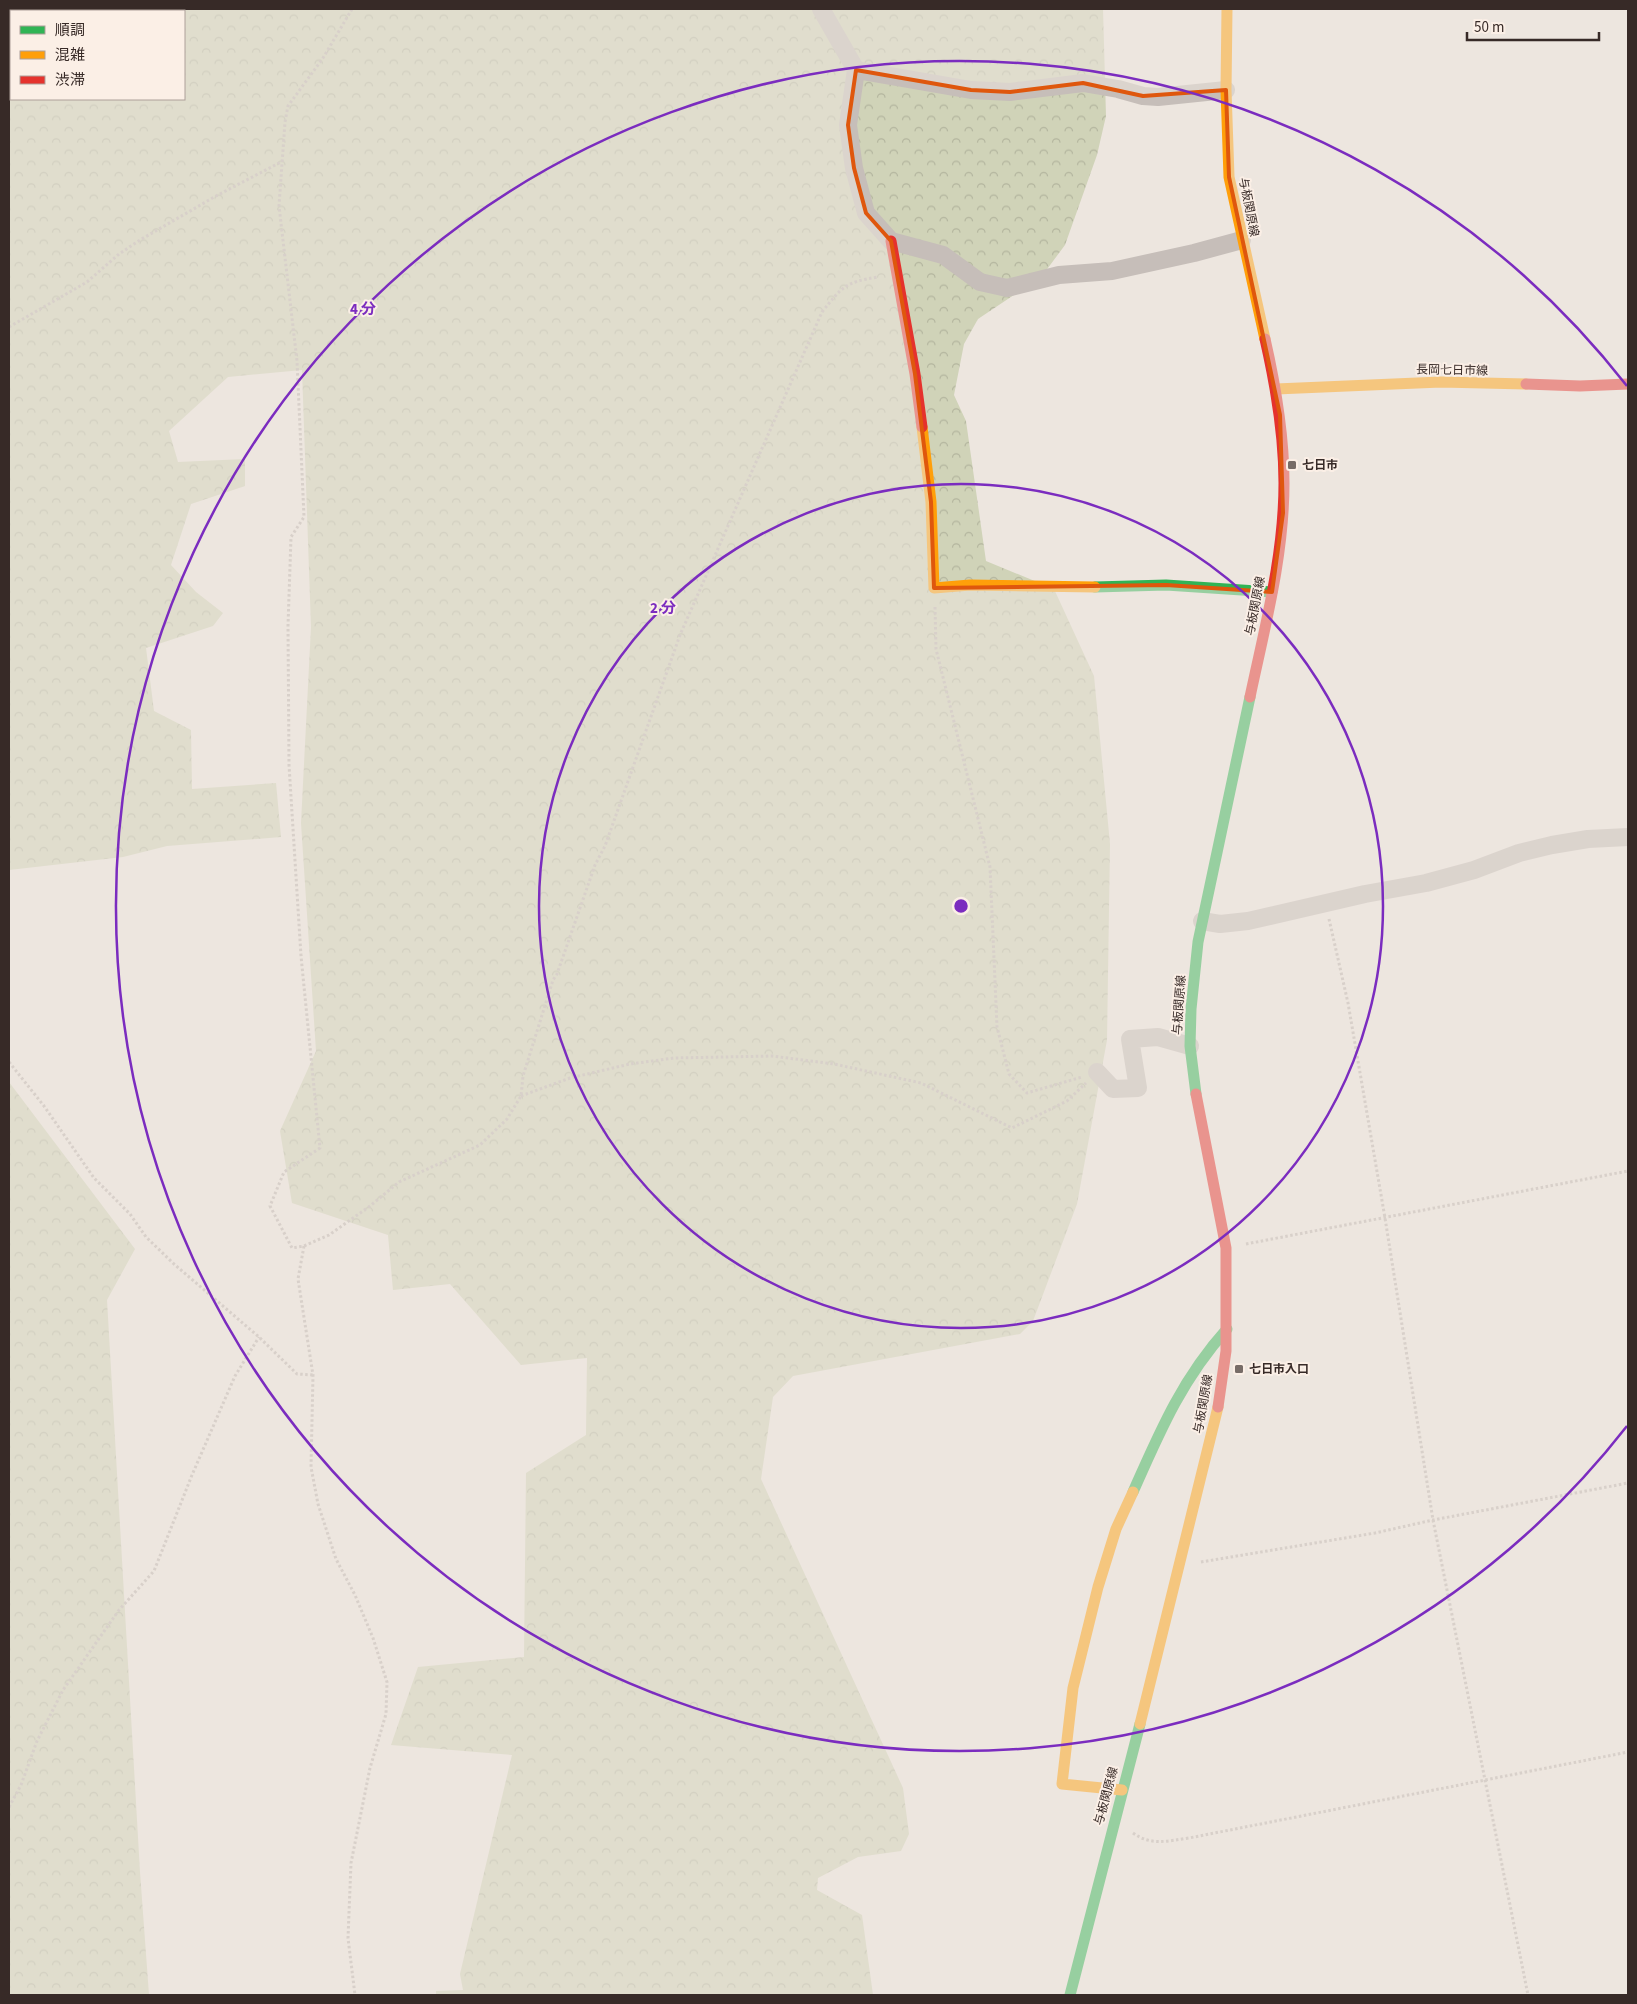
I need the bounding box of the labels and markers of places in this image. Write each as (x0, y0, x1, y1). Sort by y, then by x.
place label: 七日市 (1302, 457, 1338, 474)
marker: 七日市 (1286, 459, 1298, 471)
centre of rings (952, 897, 970, 915)
place label: 七日市入口 (1249, 1361, 1309, 1378)
marker: 七日市入口 (1233, 1363, 1245, 1375)

